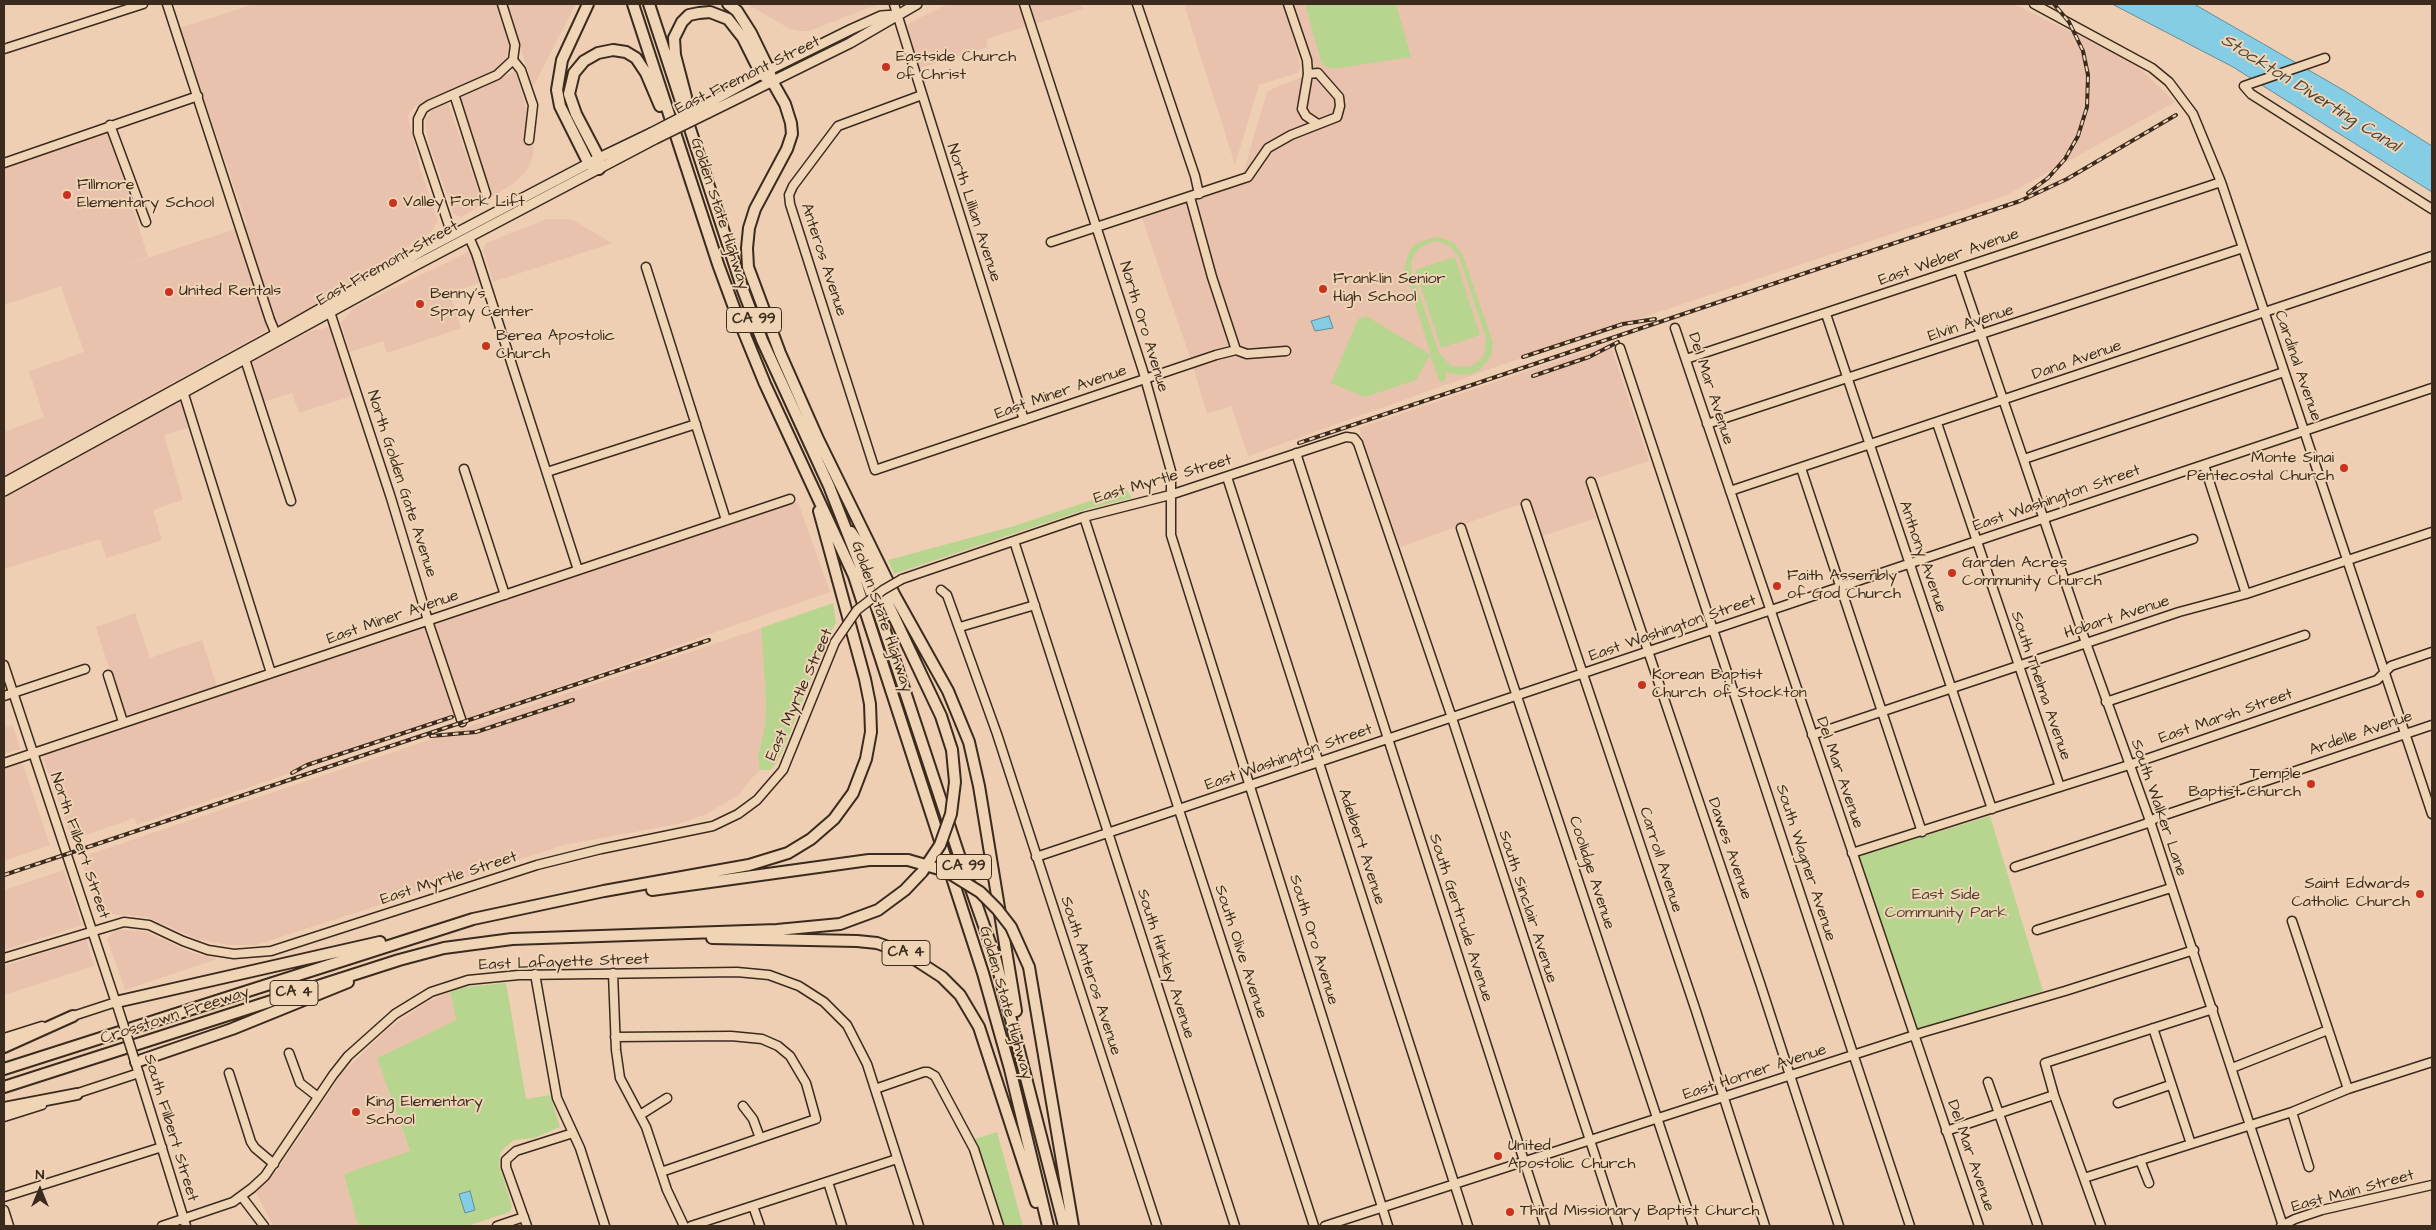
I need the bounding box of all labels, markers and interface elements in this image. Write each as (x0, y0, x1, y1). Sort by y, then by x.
water label: Stockton Diverting Canal (2217, 30, 2403, 158)
street label: East Fremont Street (672, 33, 824, 119)
place label: Eastside Church of Christ (896, 48, 1016, 86)
marker: Eastside Church of Christ (880, 61, 892, 73)
street label: Golden State Highway (685, 136, 753, 292)
street label: North Lillian Avenue (942, 141, 1004, 285)
place label: Fillmore Elementary School (77, 176, 214, 214)
marker: Fillmore Elementary School (61, 189, 73, 201)
place label: Valley Fork Lift (403, 193, 525, 213)
marker: Valley Fork Lift (387, 197, 399, 209)
street label: Anteros Avenue (796, 201, 850, 319)
street label: East Fremont Street (314, 217, 462, 311)
street label: East Weber Avenue (1876, 225, 2022, 291)
street label: North Oro Avenue (1114, 259, 1172, 395)
place label: Franklin Senior High School (1333, 270, 1445, 308)
place label: United Rentals (179, 282, 281, 302)
marker: Franklin Senior High School (1317, 283, 1329, 295)
place label: Benny's Spray Center (430, 285, 533, 323)
marker: United Rentals (163, 286, 175, 298)
marker: Benny's Spray Center (414, 298, 426, 310)
street label: Elvin Avenue (1926, 301, 2016, 347)
road number: CA 99 (726, 308, 782, 332)
street label: Cardinal Avenue (2269, 308, 2325, 424)
place label: Berea Apostolic Church (496, 327, 615, 365)
street label: Del Mar Avenue (1683, 331, 1737, 447)
street label: Dana Avenue (2030, 337, 2124, 385)
marker: Berea Apostolic Church (480, 340, 492, 352)
street label: East Miner Avenue (993, 361, 1129, 425)
street label: North Golden Gate Avenue (362, 388, 440, 580)
place label: Monte Sinai Pentecostal Church (2187, 449, 2334, 487)
street label: East Myrtle Street (1092, 451, 1234, 509)
street label: East Washington Street (1971, 461, 2143, 537)
marker: Monte Sinai Pentecostal Church (2338, 462, 2350, 474)
street label: Anthony Avenue (1894, 499, 1950, 615)
street label: Golden State Highway (846, 539, 916, 695)
place label: Garden Acres Community Church (1962, 554, 2102, 592)
place label: Faith Assembly of God Church (1787, 567, 1901, 605)
marker: Garden Acres Community Church (1946, 567, 1958, 579)
marker: Faith Assembly of God Church (1771, 580, 1783, 592)
street label: East Miner Avenue (325, 586, 461, 650)
street label: East Washington Street (1587, 591, 1759, 667)
street label: Hobart Avenue (2062, 592, 2172, 644)
street label: South Thelma Avenue (2005, 609, 2075, 763)
street label: East Myrtle Street (762, 626, 838, 764)
place label: Korean Baptist Church of Stockton (1652, 666, 1807, 704)
marker: Korean Baptist Church of Stockton (1636, 679, 1648, 691)
street label: East Marsh Street (2156, 685, 2296, 749)
street label: Ardelle Avenue (2307, 707, 2415, 761)
street label: Del Mar Avenue (1811, 715, 1867, 831)
street label: East Washington Street (1203, 720, 1375, 796)
street label: South Walker Lane (2126, 737, 2190, 879)
place label: Temple Baptist Church (2189, 765, 2301, 803)
street label: North Filbert Street (45, 770, 113, 922)
marker: Temple Baptist Church (2305, 778, 2317, 790)
street label: South Wagner Avenue (1771, 782, 1839, 944)
street label: Adelbert Avenue (1333, 787, 1389, 907)
street label: Dawes Avenue (1703, 796, 1755, 902)
street label: Carroll Avenue (1634, 805, 1686, 915)
street label: Coolidge Avenue (1564, 814, 1618, 932)
street label: South Sinclair Avenue (1493, 828, 1561, 986)
street label: South Gertrude Avenue (1424, 832, 1496, 1004)
street label: East Myrtle Street (378, 848, 520, 910)
road number: CA 99 (936, 854, 992, 880)
street label: South Oro Avenue (1284, 873, 1342, 1007)
place label: Saint Edwards Catholic Church (2291, 875, 2410, 913)
street label: South Olive Avenue (1209, 883, 1271, 1021)
park label: East Side Community Park (1885, 886, 2007, 924)
street label: South Hinkley Avenue (1132, 887, 1198, 1041)
marker: Saint Edwards Catholic Church (2414, 888, 2426, 900)
street label: South Anteros Avenue (1055, 894, 1125, 1058)
street label: Golden State Highway (974, 924, 1036, 1082)
road number: CA 4 (882, 940, 930, 966)
street label: East Lafayette Street (479, 950, 649, 976)
road number: CA 4 (270, 980, 318, 1006)
street label: Crosstown Freeway (98, 983, 252, 1049)
street label: East Horner Avenue (1681, 1041, 1829, 1105)
street label: South Filbert Street (138, 1052, 202, 1204)
place label: King Elementary School (366, 1093, 483, 1131)
street label: Del Mar Avenue (1942, 1098, 1998, 1214)
marker: King Elementary School (350, 1106, 362, 1118)
place label: United Apostolic Church (1508, 1137, 1635, 1175)
marker: United Apostolic Church (1492, 1150, 1504, 1162)
north arrow (15, 1165, 65, 1215)
text: N (36, 1165, 44, 1185)
street label: East Main Street (2290, 1166, 2416, 1218)
place label: Third Missionary Baptist Church (1520, 1202, 1760, 1222)
marker: Third Missionary Baptist Church (1504, 1206, 1516, 1218)

